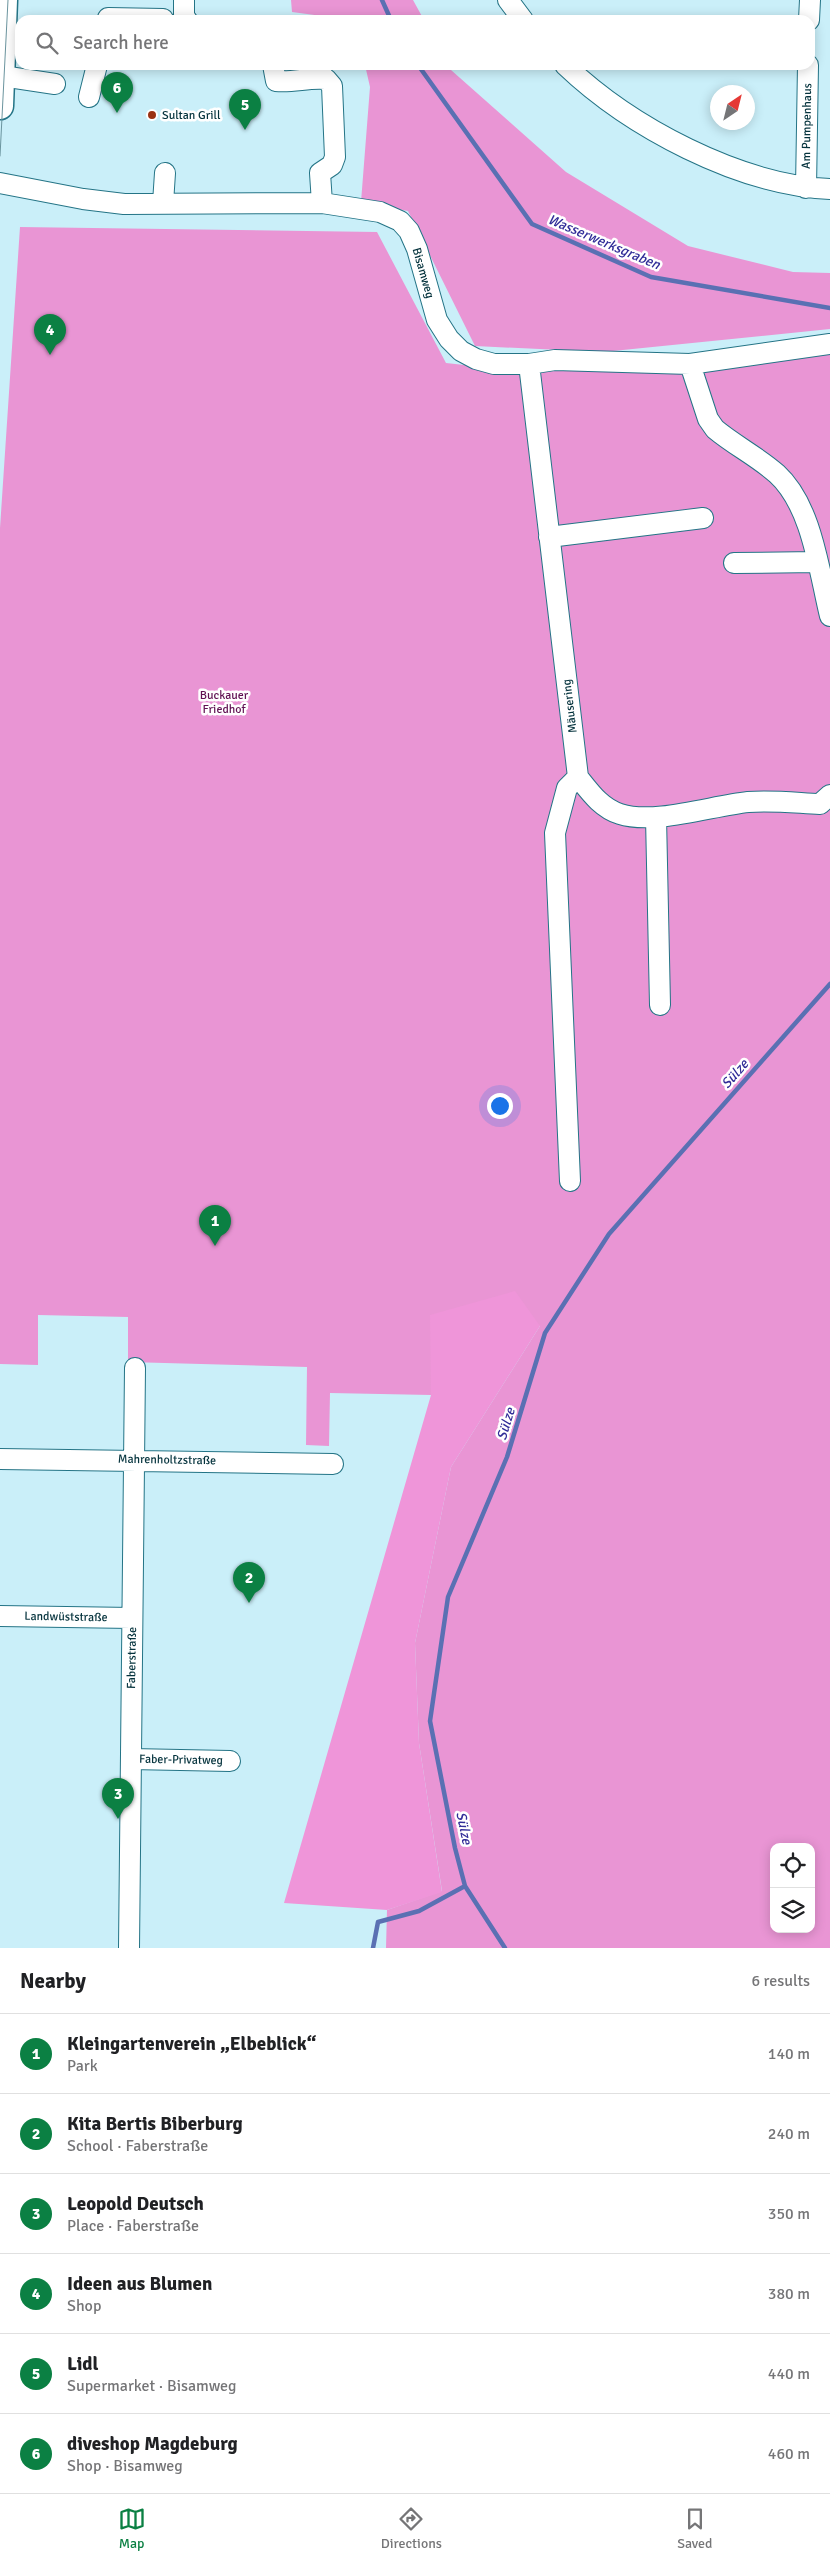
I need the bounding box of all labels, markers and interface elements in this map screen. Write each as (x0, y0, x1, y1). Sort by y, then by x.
search box (15, 15, 815, 70)
icon: search (33, 29, 61, 57)
text: Search here (73, 31, 169, 55)
pin: 6 (101, 72, 133, 113)
street label: Am Pumpenhaus (799, 83, 815, 169)
north arrow (710, 85, 755, 130)
pin: 5 (229, 89, 261, 130)
place label: Sultan Grill (162, 108, 221, 123)
marker: Sultan Grill (146, 109, 158, 121)
water label: Wasserwerksgraben (545, 211, 663, 273)
street label: Bisamweg (409, 246, 437, 300)
pin: 4 (34, 314, 66, 355)
street label: Mäusering (559, 678, 581, 734)
park label: Buckauer Friedhof (200, 688, 249, 717)
water label: Sülze (718, 1055, 753, 1092)
your location (487, 1093, 513, 1119)
pin: 1 (199, 1205, 231, 1246)
water label: Sülze (493, 1405, 519, 1442)
street label: Mahrenholtzstraße (118, 1452, 216, 1468)
pin: 2 (233, 1562, 265, 1603)
street label: Landwüststraße (24, 1609, 108, 1625)
street label: Faberstraße (124, 1627, 140, 1689)
street label: Faber-Privatweg (139, 1752, 223, 1768)
pin: 3 (102, 1778, 134, 1819)
water label: Sülze (452, 1810, 476, 1847)
map controls (770, 1843, 815, 1933)
button: locate (770, 1843, 815, 1888)
button: layers (770, 1888, 815, 1933)
text: Nearby (20, 1968, 86, 1994)
text: 6 results (751, 1971, 810, 1991)
text: Kleingartenverein „Elbeblick“ (67, 2032, 316, 2056)
text: 1 (32, 2044, 40, 2064)
text: 140 m (768, 2044, 810, 2064)
text: Park (67, 2056, 98, 2076)
text: Kita Bertis Biberburg (67, 2112, 243, 2136)
text: 2 (32, 2124, 40, 2144)
text: 240 m (768, 2124, 810, 2144)
text: School · Faberstraße (67, 2136, 208, 2156)
text: Leopold Deutsch (67, 2192, 204, 2216)
text: 3 (32, 2204, 40, 2224)
text: 350 m (768, 2204, 810, 2224)
text: Place · Faberstraße (67, 2216, 199, 2236)
text: Ideen aus Blumen (67, 2272, 212, 2296)
text: 4 (32, 2284, 40, 2304)
text: 380 m (768, 2284, 810, 2304)
text: Shop (67, 2296, 101, 2316)
text: Lidl (67, 2352, 99, 2376)
text: 5 (32, 2364, 40, 2384)
text: 440 m (768, 2364, 810, 2384)
text: Supermarket · Bisamweg (67, 2376, 236, 2396)
text: diveshop Magdeburg (67, 2432, 238, 2456)
text: 6 (32, 2444, 40, 2464)
text: 460 m (768, 2444, 810, 2464)
text: Shop · Bisamweg (67, 2456, 183, 2476)
tab: Map (118, 2505, 146, 2552)
tab: Directions (381, 2505, 442, 2552)
tab: Saved (677, 2505, 712, 2552)

